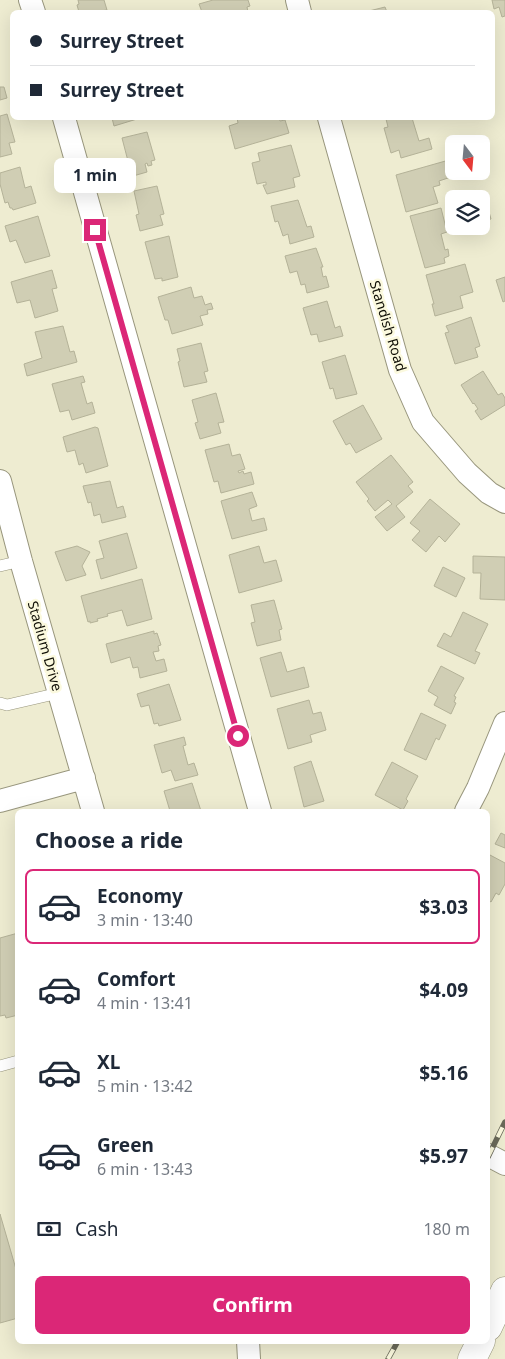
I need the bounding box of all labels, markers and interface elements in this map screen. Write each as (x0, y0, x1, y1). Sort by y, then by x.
text: Surrey Street (60, 28, 184, 54)
text: Surrey Street (60, 77, 184, 103)
north arrow (445, 135, 490, 180)
map controls (445, 135, 490, 235)
callout: 1 min (54, 158, 136, 192)
text: 1 min (73, 164, 117, 186)
button: layers (445, 190, 490, 235)
route end (84, 219, 106, 241)
street label: Standish Road (366, 278, 411, 374)
street label: Stadium Drive (24, 599, 67, 693)
route start (227, 725, 249, 747)
text: Choose a ride (35, 824, 183, 854)
text: Economy (97, 883, 183, 909)
icon: car (37, 884, 82, 929)
text: $3.03 (419, 894, 468, 920)
text: 3 min · 13:40 (97, 909, 193, 931)
text: Comfort (97, 966, 176, 992)
icon: car (37, 967, 82, 1012)
text: $4.09 (419, 977, 468, 1003)
text: 4 min · 13:41 (97, 992, 193, 1014)
text: XL (97, 1049, 120, 1075)
icon: car (37, 1050, 82, 1095)
text: $5.16 (419, 1060, 468, 1086)
text: 5 min · 13:42 (97, 1075, 193, 1097)
text: Green (97, 1132, 154, 1158)
icon: car (37, 1133, 82, 1178)
text: $5.97 (419, 1143, 468, 1169)
text: 6 min · 13:43 (97, 1158, 193, 1180)
icon: cash (35, 1215, 63, 1243)
text: Cash (75, 1216, 119, 1242)
text: 180 m (423, 1218, 470, 1240)
button: Confirm (35, 1276, 470, 1334)

